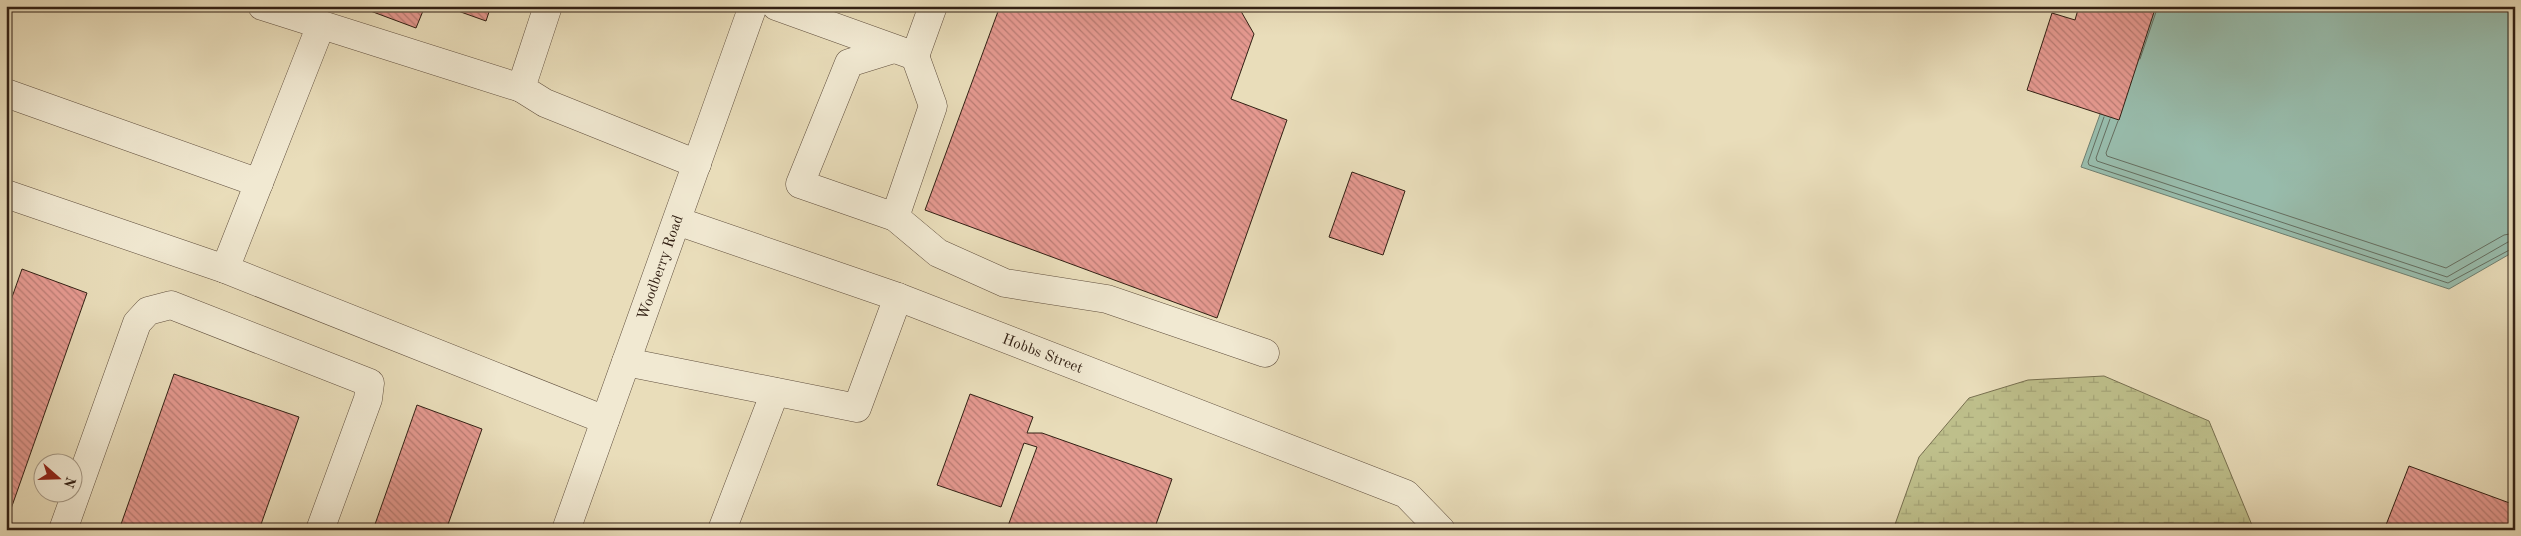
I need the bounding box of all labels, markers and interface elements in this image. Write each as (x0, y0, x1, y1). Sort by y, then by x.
street label: Woodberry Road (636, 213, 687, 322)
street label: Hobbs Street (1000, 332, 1085, 377)
north arrow (32, 454, 82, 504)
text: N (61, 475, 78, 490)

